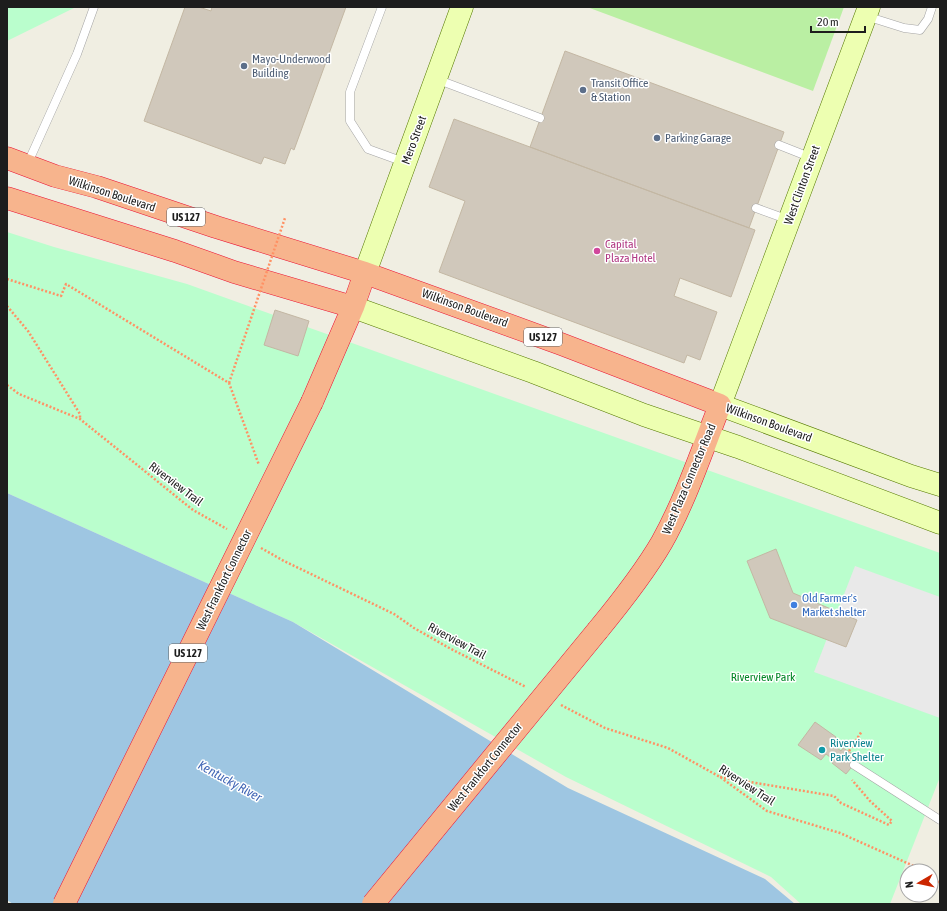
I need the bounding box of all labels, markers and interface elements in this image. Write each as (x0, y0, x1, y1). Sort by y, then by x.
scale bar (811, 8, 865, 34)
text: 20 m (817, 15, 839, 29)
place label: Mayo-Underwood Building (252, 52, 331, 80)
marker: Mayo-Underwood Building (239, 61, 249, 71)
place label: Transit Office & Station (591, 76, 649, 104)
marker: Transit Office & Station (578, 85, 588, 95)
street label: Mero Street (399, 113, 429, 166)
place label: Parking Garage (665, 131, 731, 145)
marker: Parking Garage (652, 133, 662, 143)
street label: West Clinton Street (781, 143, 823, 226)
street label: Wilkinson Boulevard (67, 173, 157, 215)
road number: US 127 (167, 208, 205, 226)
place label: Capital Plaza Hotel (605, 237, 657, 265)
marker: Capital Plaza Hotel (592, 246, 602, 256)
street label: Wilkinson Boulevard (420, 286, 510, 330)
road number: US 127 (524, 328, 562, 346)
street label: Wilkinson Boulevard (724, 401, 814, 445)
street label: West Plaza Connector Road (659, 422, 719, 536)
street label: Riverview Trail (146, 459, 206, 509)
street label: West Frankfort Connector (194, 527, 255, 633)
place label: Old Farmer's Market shelter (802, 591, 866, 619)
marker: Old Farmer's Market shelter (789, 600, 799, 610)
street label: Riverview Trail (426, 620, 489, 663)
road number: US 127 (169, 644, 207, 662)
park label: Riverview Park (731, 670, 796, 684)
street label: West Frankfort Connector (445, 719, 525, 814)
place label: Riverview Park Shelter (830, 736, 884, 764)
marker: Riverview Park Shelter (817, 745, 827, 755)
water label: Kentucky River (196, 757, 265, 805)
street label: Riverview Trail (716, 762, 778, 809)
north arrow (899, 863, 939, 903)
text: N (903, 880, 916, 889)

